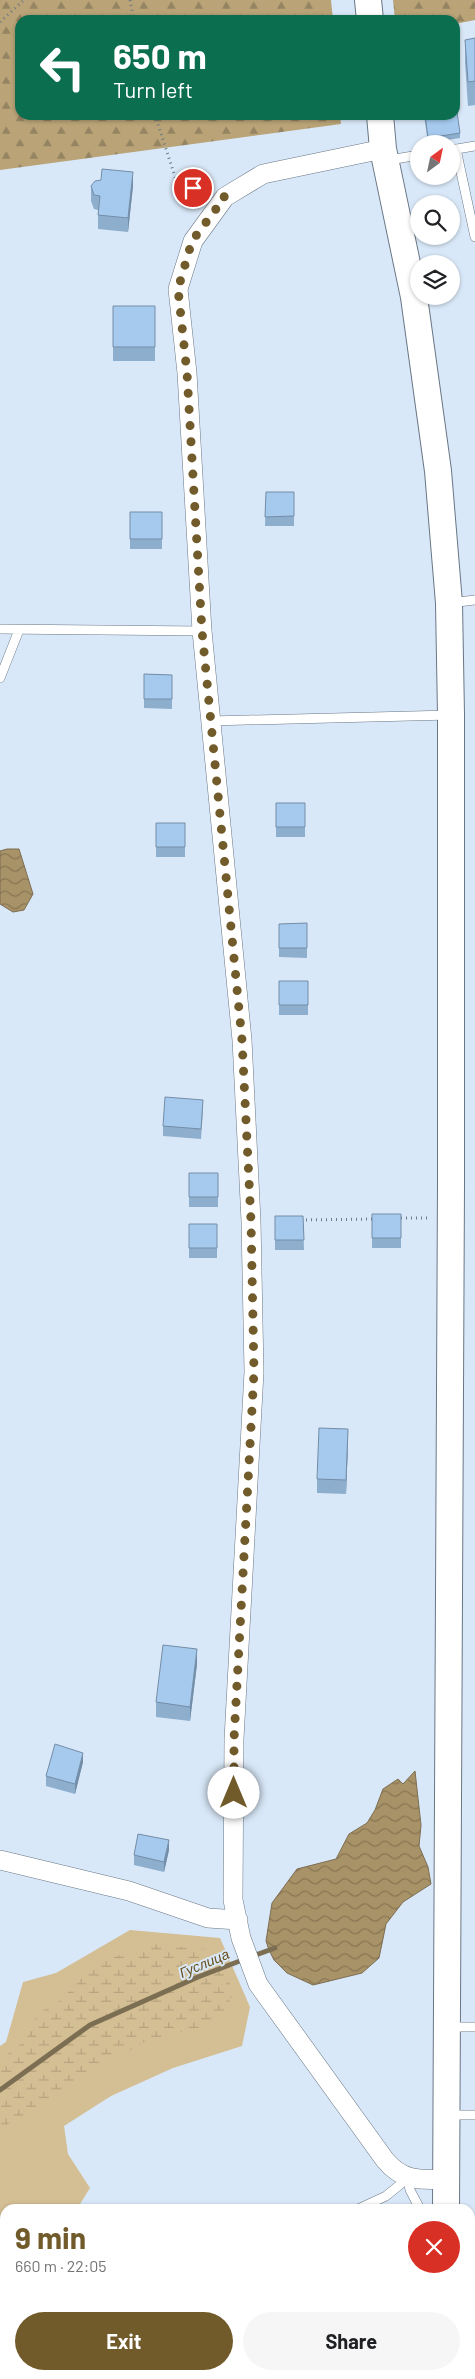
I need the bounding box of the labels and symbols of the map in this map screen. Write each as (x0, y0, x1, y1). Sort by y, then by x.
north arrow (410, 135, 460, 185)
pin (172, 167, 214, 209)
position arrow (207, 1766, 259, 1818)
water label: Гуслица (176, 1945, 232, 1981)

